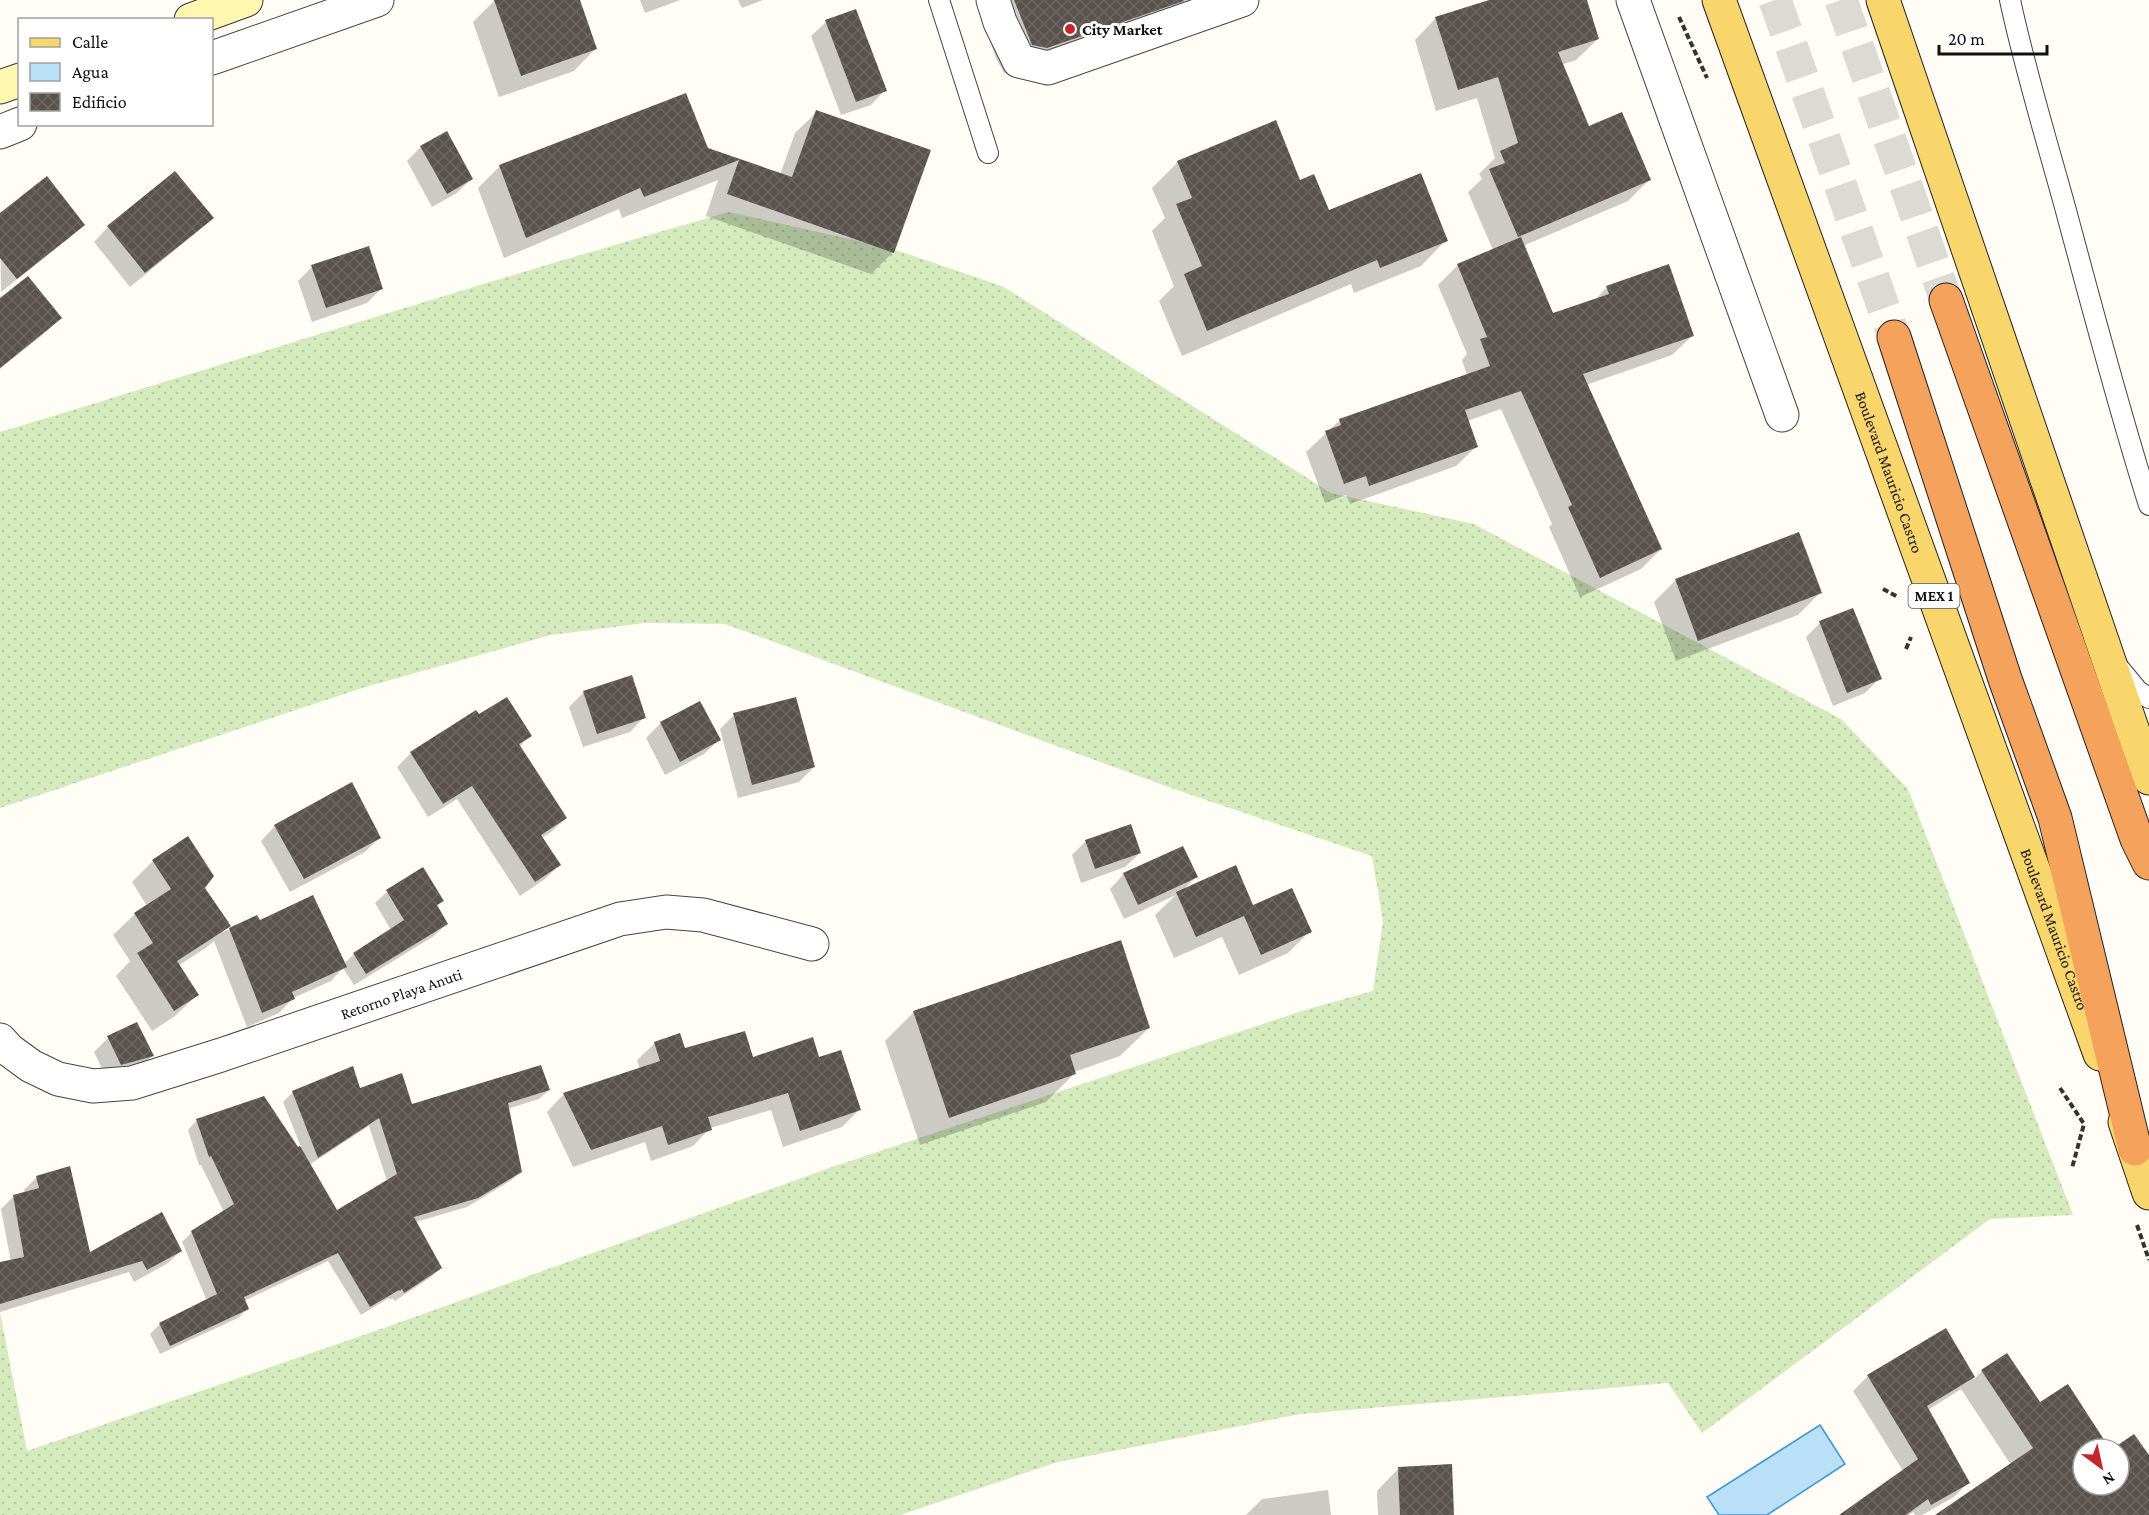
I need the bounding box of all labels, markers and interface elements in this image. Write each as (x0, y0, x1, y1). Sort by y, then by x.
legend (18, 18, 213, 126)
scale bar (1939, 18, 2047, 56)
place label: City Market (1082, 21, 1163, 38)
marker: City Market (1063, 22, 1077, 36)
text: 20 m (1948, 29, 1985, 49)
text: Calle (72, 32, 108, 52)
text: Agua (72, 62, 109, 82)
text: Edificio (72, 92, 127, 112)
street label: Boulevard Mauricio Castro (1852, 389, 1926, 555)
road number: MEX 1 (1908, 584, 1960, 608)
street label: Boulevard Mauricio Castro (2017, 846, 2091, 1012)
street label: Retorno Playa Anuti (338, 966, 464, 1023)
north arrow (2071, 1437, 2131, 1497)
text: N (2100, 1469, 2118, 1489)

